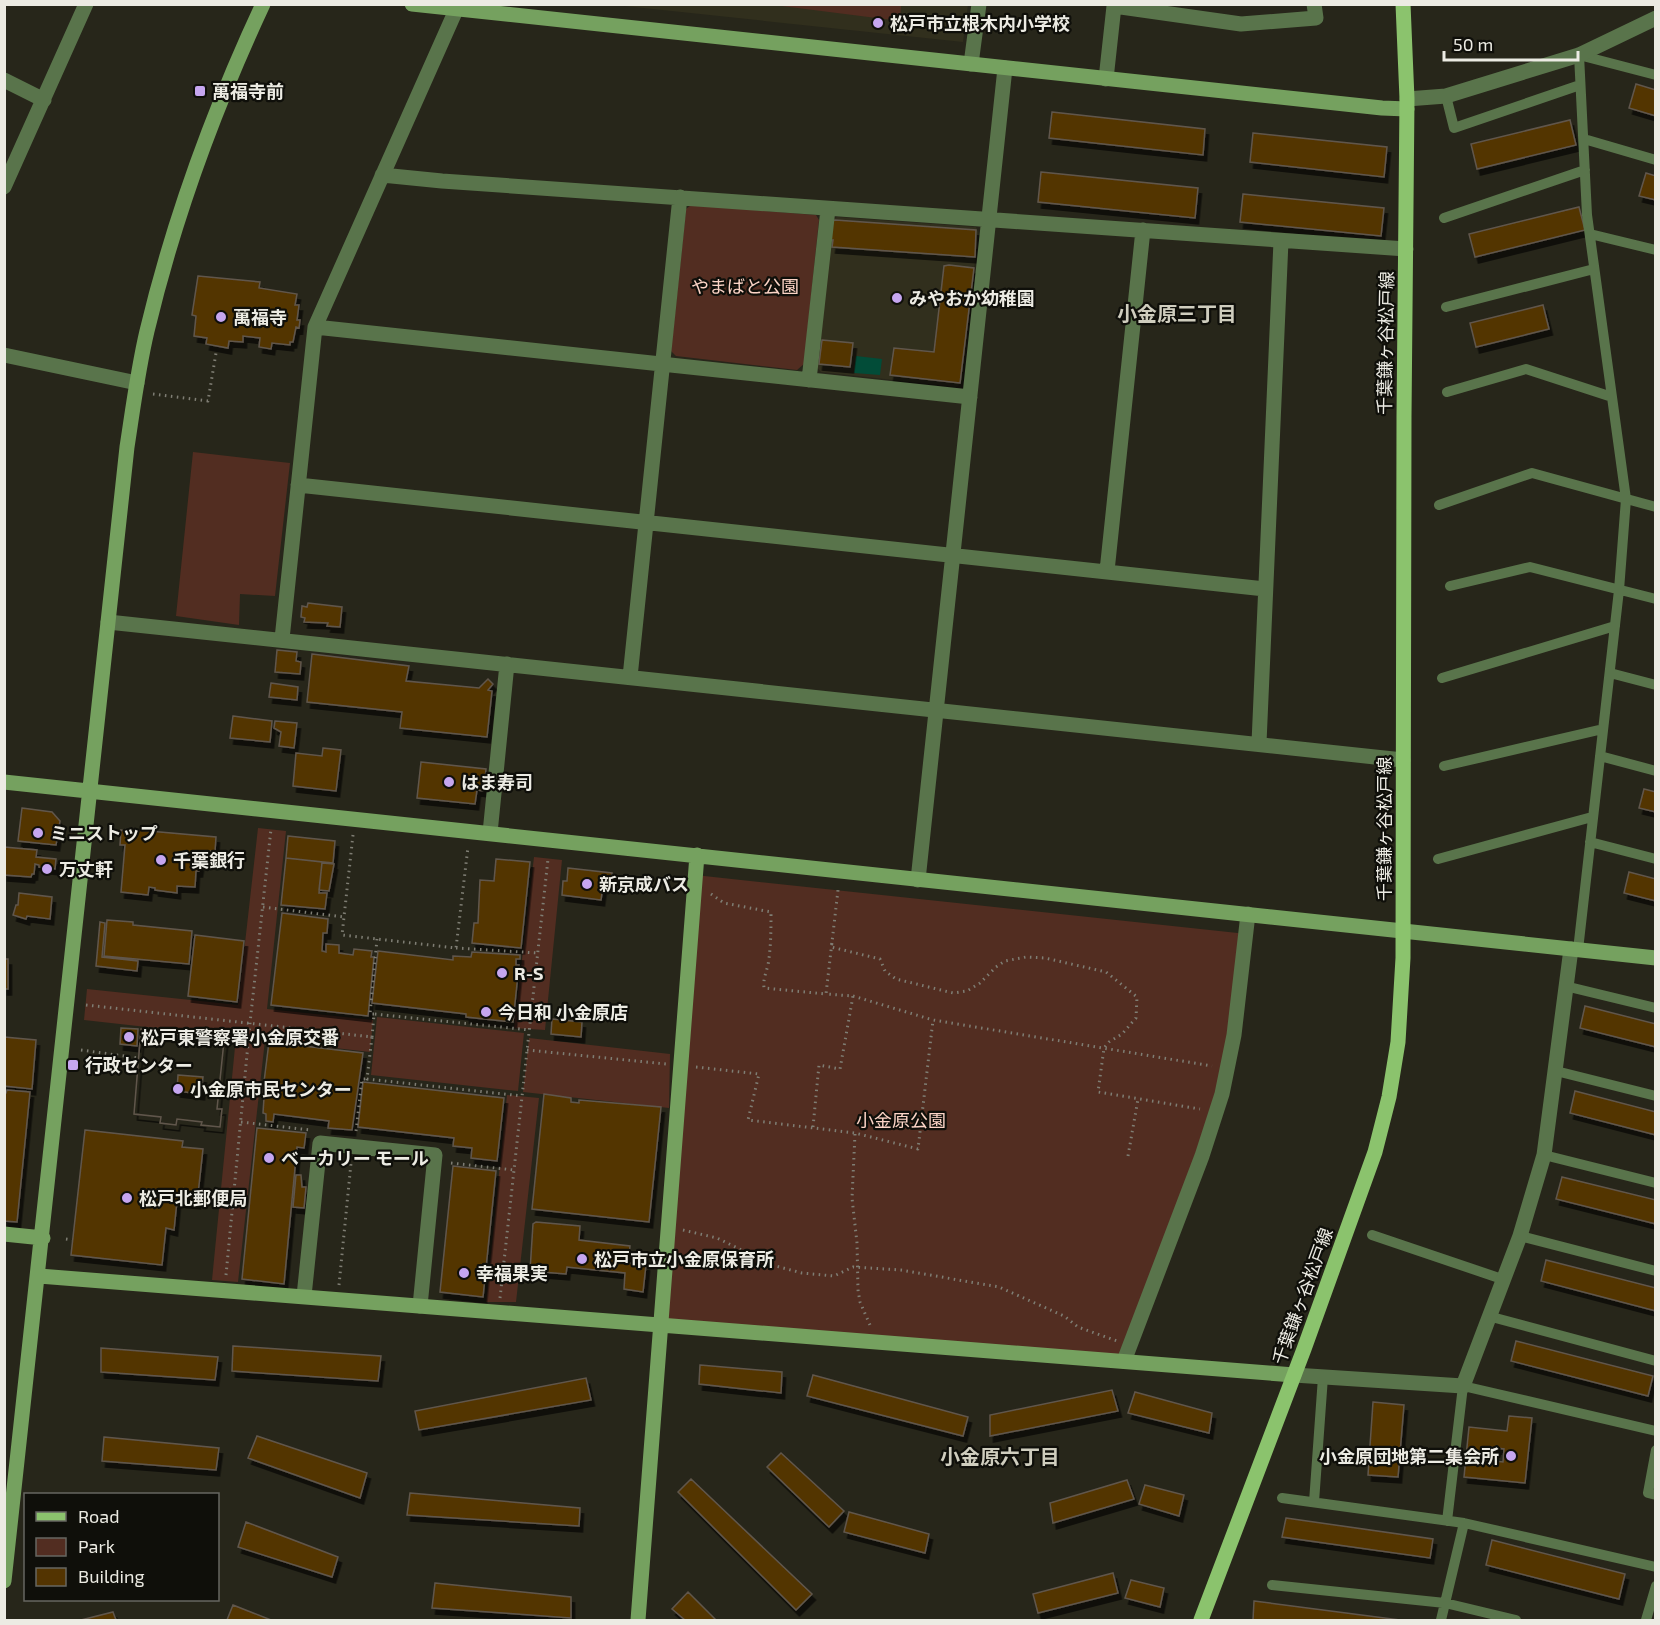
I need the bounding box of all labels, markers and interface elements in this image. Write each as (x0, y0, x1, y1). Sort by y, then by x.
place label: 松戸市立根木内小学校 (890, 12, 1070, 34)
marker: 松戸市立根木内小学校 (871, 16, 885, 30)
scale bar (1444, 24, 1578, 62)
text: 50 m (1453, 33, 1493, 55)
place label: 萬福寺前 (212, 80, 284, 102)
marker: 萬福寺前 (193, 84, 207, 98)
street label: 千葉鎌ヶ谷松戸線 (1373, 271, 1397, 415)
park label: やまばと公園 (691, 275, 799, 297)
place label: みやおか幼稚園 (909, 287, 1035, 309)
marker: みやおか幼稚園 (890, 291, 904, 305)
district label: 小金原三丁目 (1117, 301, 1237, 325)
place label: 萬福寺 (233, 306, 287, 328)
marker: 萬福寺 (214, 310, 228, 324)
street label: 千葉鎌ヶ谷松戸線 (1373, 757, 1395, 901)
place label: はま寿司 (461, 771, 533, 793)
marker: はま寿司 (442, 775, 456, 789)
place label: ミニストップ (50, 822, 158, 844)
marker: ミニストップ (31, 826, 45, 840)
place label: 千葉銀行 (173, 849, 245, 871)
marker: 千葉銀行 (154, 853, 168, 867)
place label: 万丈軒 (59, 858, 113, 880)
marker: 万丈軒 (40, 862, 54, 876)
place label: 新京成バス (599, 873, 689, 895)
marker: 新京成バス (580, 877, 594, 891)
place label: R-S (514, 962, 544, 984)
marker: R-S (495, 966, 509, 980)
place label: 今日和 小金原店 (498, 1001, 628, 1023)
marker: 今日和 小金原店 (479, 1005, 493, 1019)
place label: 松戸東警察署小金原交番 (141, 1026, 339, 1048)
marker: 松戸東警察署小金原交番 (122, 1030, 136, 1044)
place label: 行政センター (85, 1054, 193, 1076)
marker: 行政センター (66, 1058, 80, 1072)
place label: 小金原市民センター (190, 1078, 352, 1100)
marker: 小金原市民センター (171, 1082, 185, 1096)
park label: 小金原公園 (856, 1109, 946, 1131)
place label: ベーカリー モール (281, 1147, 429, 1169)
marker: ベーカリー モール (262, 1151, 276, 1165)
place label: 松戸北郵便局 (139, 1187, 247, 1209)
marker: 松戸北郵便局 (120, 1191, 134, 1205)
street label: 千葉鎌ヶ谷松戸線 (1267, 1225, 1337, 1367)
place label: 松戸市立小金原保育所 (594, 1248, 774, 1270)
marker: 松戸市立小金原保育所 (575, 1252, 589, 1266)
place label: 幸福果実 (476, 1262, 548, 1284)
marker: 幸福果実 (457, 1266, 471, 1280)
district label: 小金原六丁目 (940, 1444, 1060, 1468)
place label: 小金原団地第二集会所 (1319, 1445, 1499, 1467)
marker: 小金原団地第二集会所 (1504, 1449, 1518, 1463)
legend (24, 1493, 219, 1601)
text: Road (78, 1505, 119, 1527)
text: Park (78, 1535, 115, 1557)
text: Building (78, 1565, 145, 1587)

